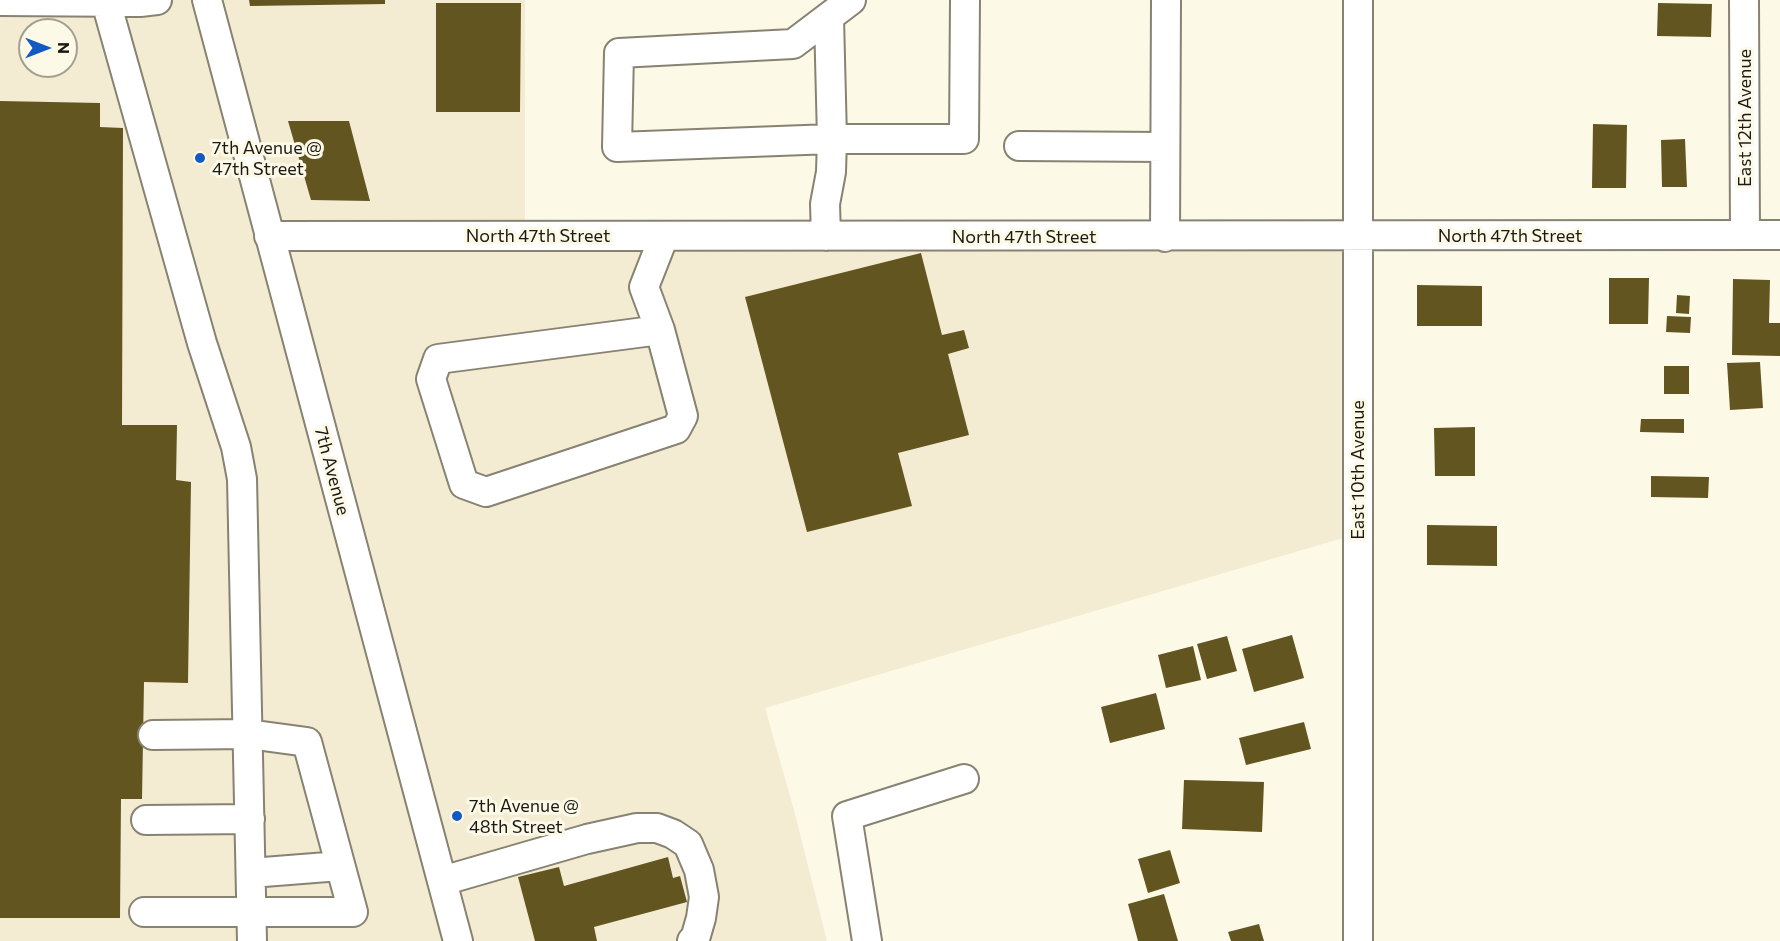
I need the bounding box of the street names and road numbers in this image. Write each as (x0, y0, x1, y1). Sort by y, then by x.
street label: East 12th Avenue (1734, 49, 1756, 187)
street label: North 47th Street (466, 225, 610, 247)
street label: North 47th Street (1438, 225, 1582, 247)
street label: North 47th Street (952, 226, 1096, 248)
street label: East 10th Avenue (1347, 400, 1369, 540)
street label: 7th Avenue (310, 424, 354, 518)

